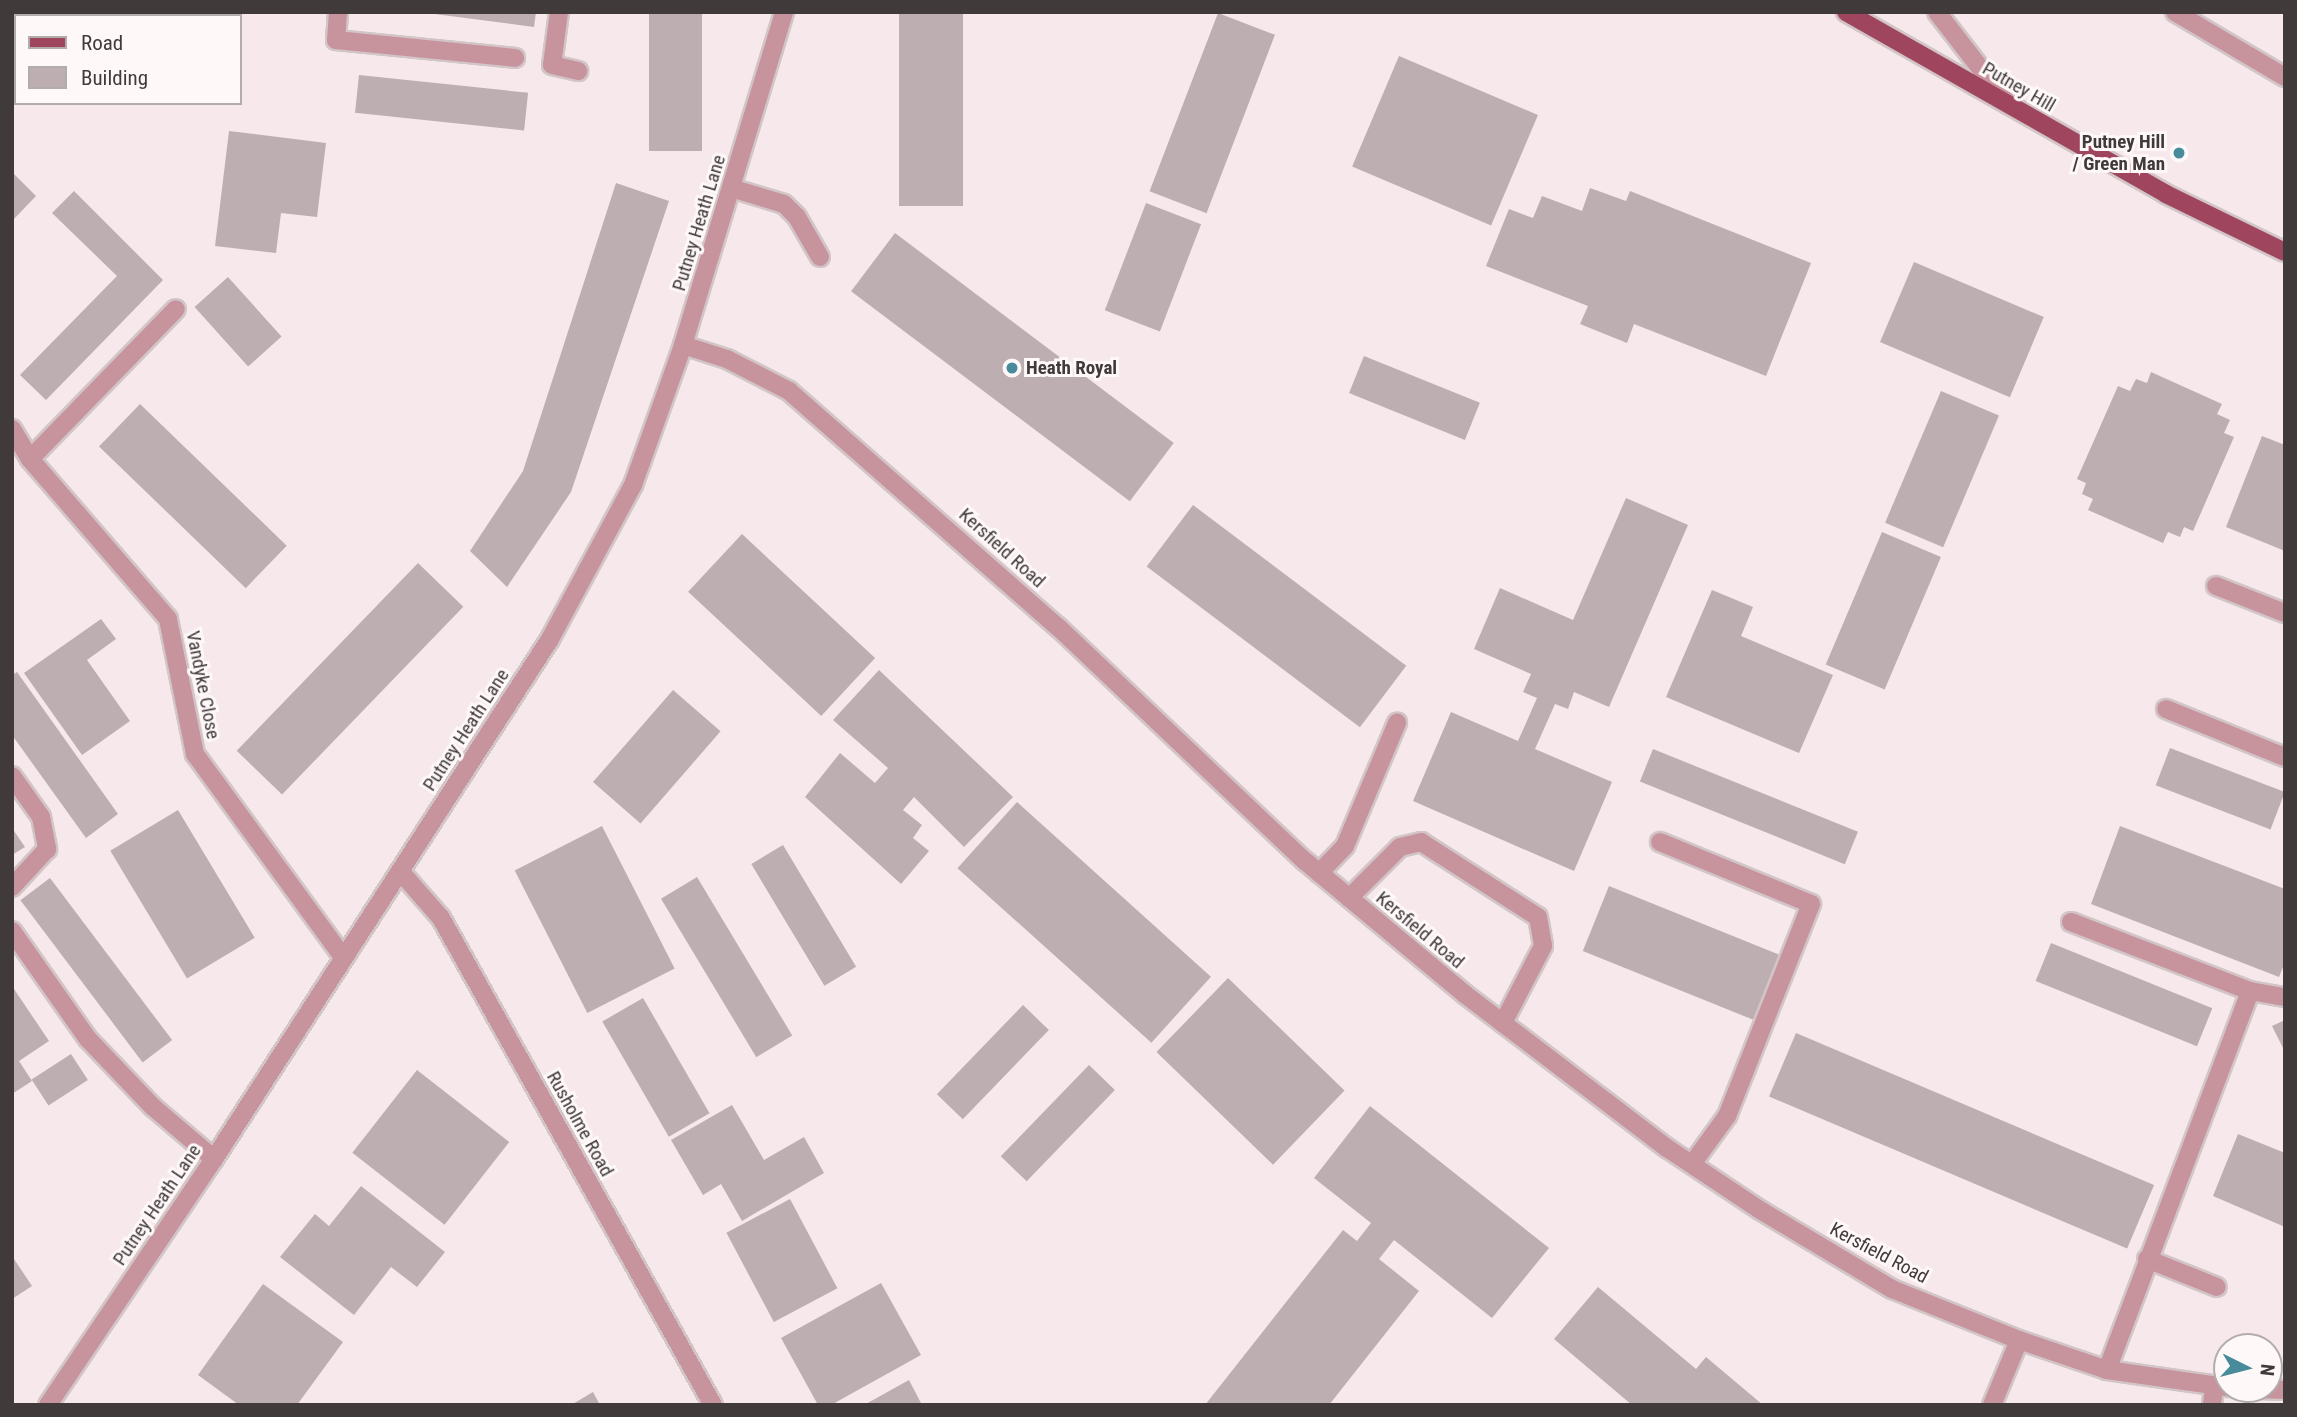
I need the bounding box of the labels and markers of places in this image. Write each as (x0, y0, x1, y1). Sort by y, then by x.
place label: Putney Hill / Green Man (2072, 131, 2165, 175)
marker: Putney Hill / Green Man (2171, 145, 2187, 161)
place label: Heath Royal (1026, 357, 1117, 379)
marker: Heath Royal (1004, 360, 1020, 376)

